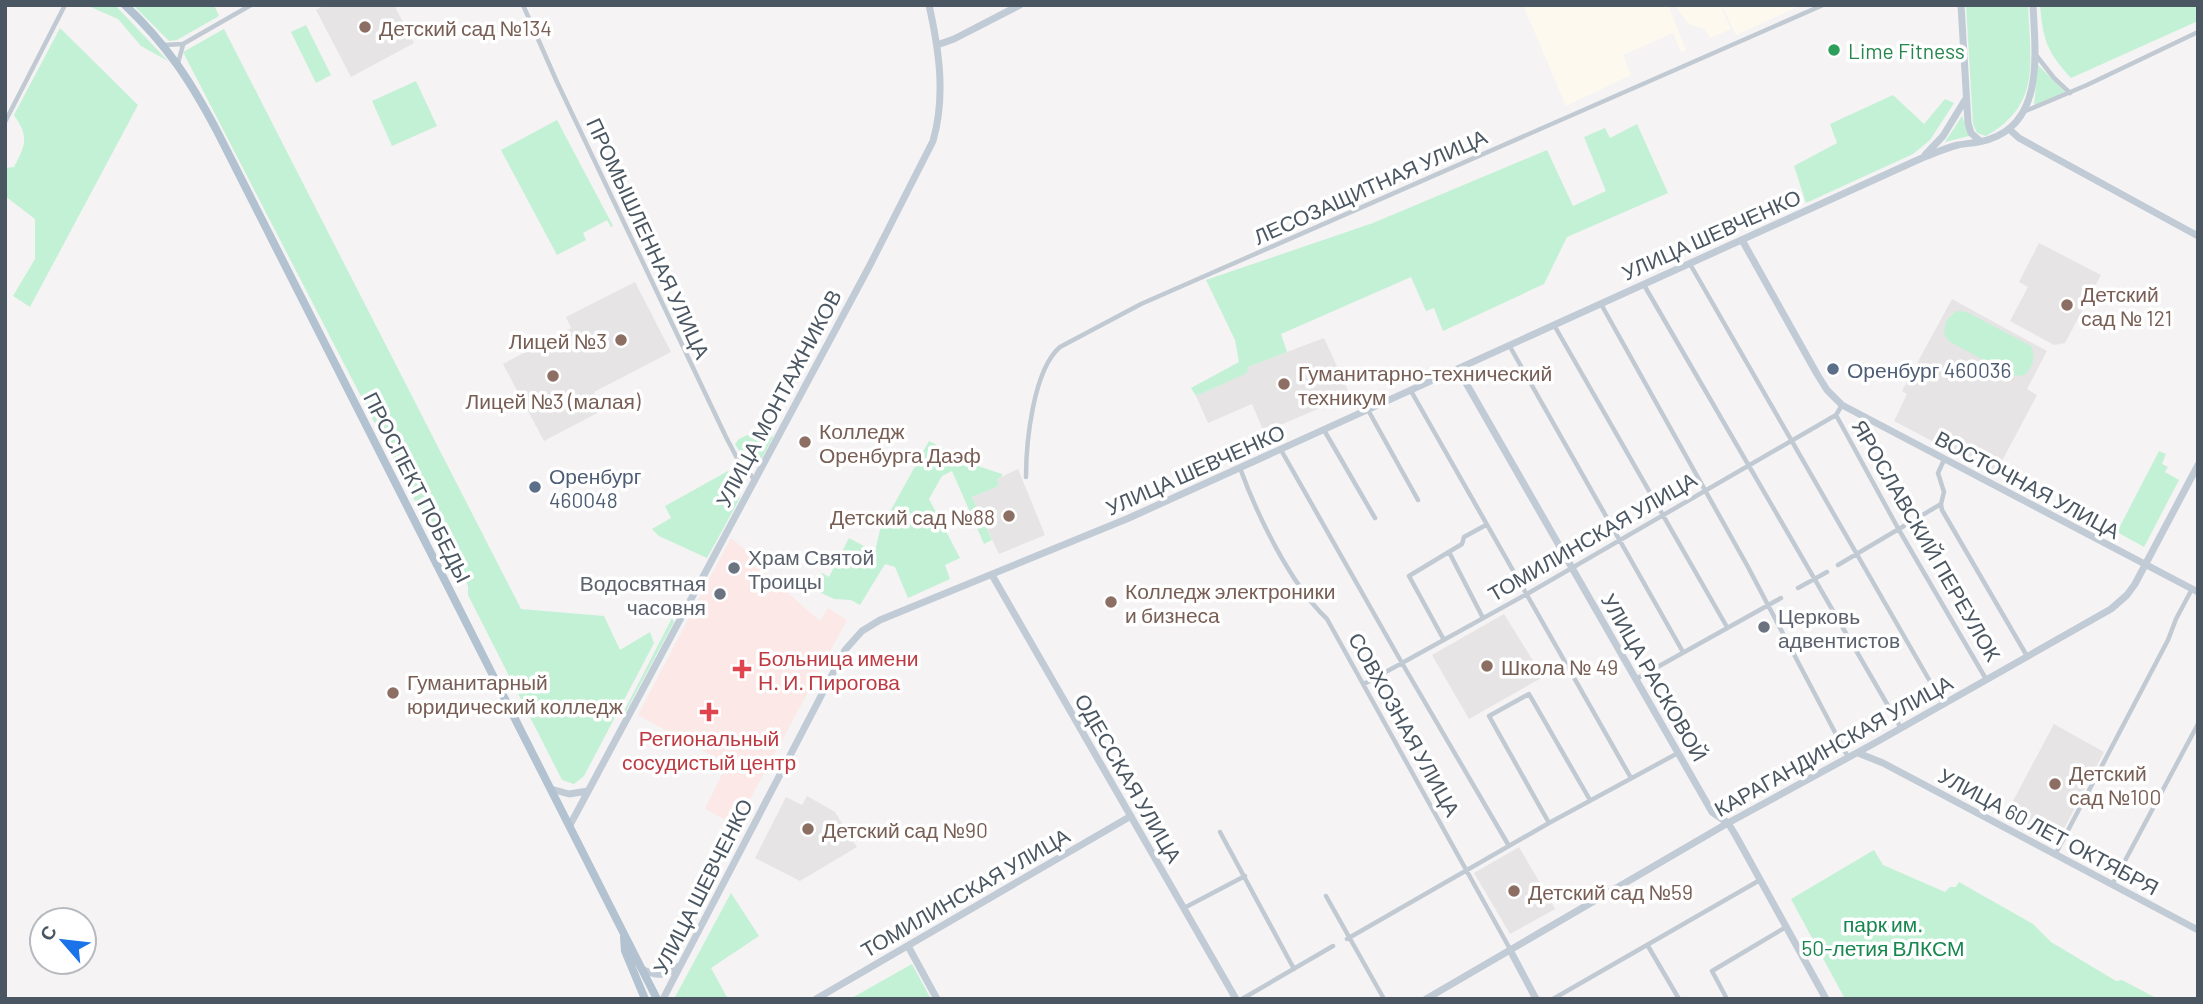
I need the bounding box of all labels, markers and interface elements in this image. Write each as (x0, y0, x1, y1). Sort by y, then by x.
place label: Детский сад №134 (379, 15, 552, 40)
marker: Детский сад №134 (357, 19, 373, 35)
place label: Lime Fitness (1848, 38, 1965, 63)
marker: Lime Fitness (1826, 42, 1842, 58)
street label: ПРОМЫШЛЕННАЯ УЛИЦА (582, 114, 716, 362)
street label: ЛЕСОЗАЩИТНАЯ УЛИЦА (1249, 123, 1491, 249)
street label: УЛИЦА ШЕВЧЕНКО (1618, 183, 1804, 285)
place label: Детский сад № 121 (2081, 281, 2172, 330)
street label: УЛИЦА МОНТАЖНИКОВ (710, 285, 846, 511)
marker: Детский сад № 121 (2059, 297, 2075, 313)
place label: Лицей №3 (509, 328, 607, 353)
marker: Лицей №3 (613, 332, 629, 348)
place label: Оренбург 460036 (1847, 357, 2011, 382)
place label: Гуманитарно-технический техникум (1298, 360, 1552, 409)
marker: Оренбург 460036 (1825, 361, 1841, 377)
marker: Лицей №3 (малая) (545, 368, 561, 384)
marker: Гуманитарно-технический техникум (1276, 376, 1292, 392)
street label: ПРОСПЕКТ ПОБЕДЫ (359, 388, 477, 586)
place label: Лицей №3 (малая) (466, 388, 641, 413)
street label: ЯРОСЛАВСКИЙ ПЕРЕУЛОК (1848, 415, 2007, 666)
place label: Колледж Оренбурга Даэф (819, 418, 981, 467)
street label: УЛИЦА ШЕВЧЕНКО (1102, 418, 1288, 520)
street label: ВОСТОЧНАЯ УЛИЦА (1931, 425, 2125, 543)
marker: Колледж Оренбурга Даэф (797, 434, 813, 450)
place label: Оренбург 460048 (549, 463, 642, 512)
street label: ТОМИЛИНСКАЯ УЛИЦА (1483, 466, 1701, 606)
marker: Оренбург 460048 (527, 479, 543, 495)
place label: Детский сад №88 (830, 504, 995, 529)
marker: Детский сад №88 (1001, 508, 1017, 524)
place label: Храм Святой Троицы (748, 544, 874, 593)
marker: Храм Святой Троицы (726, 560, 742, 576)
place label: Водосвятная часовня (580, 570, 706, 619)
place label: Колледж электроники и бизнеса (1125, 578, 1336, 627)
marker: Водосвятная часовня (712, 586, 728, 602)
street label: УЛИЦА РАСКОВОЙ (1597, 589, 1713, 765)
marker: Колледж электроники и бизнеса (1103, 594, 1119, 610)
place label: Церковь адвентистов (1778, 603, 1900, 652)
marker: Церковь адвентистов (1756, 619, 1772, 635)
street label: СОВХОЗНАЯ УЛИЦА (1344, 628, 1466, 820)
place label: Больница имени Н. И. Пирогова (758, 645, 919, 694)
place label: Школа № 49 (1501, 654, 1618, 679)
marker: Школа № 49 (1479, 658, 1495, 674)
marker: Больница имени Н. И. Пирогова (732, 659, 752, 679)
place label: Гуманитарный юридический колледж (407, 669, 623, 718)
street label: КАРАГАНДИНСКАЯ УЛИЦА (1710, 669, 1956, 821)
marker: Гуманитарный юридический колледж (385, 685, 401, 701)
street label: ОДЕССКАЯ УЛИЦА (1070, 689, 1188, 867)
marker: Региональный сосудистый центр (699, 702, 719, 722)
place label: Региональный сосудистый центр (622, 725, 796, 774)
place label: Детский сад №100 (2069, 760, 2161, 809)
street label: УЛИЦА 60 ЛЕТ ОКТЯБРЯ (1935, 762, 2163, 900)
marker: Детский сад №100 (2047, 776, 2063, 792)
street label: УЛИЦА ШЕВЧЕНКО (647, 794, 757, 978)
place label: Детский сад №90 (822, 817, 988, 842)
marker: Детский сад №90 (800, 821, 816, 837)
street label: ТОМИЛИНСКАЯ УЛИЦА (856, 822, 1074, 962)
place label: Детский сад №59 (1528, 879, 1693, 904)
marker: Детский сад №59 (1506, 883, 1522, 899)
north arrow (28, 906, 98, 976)
park label: парк им. 50-летия ВЛКСМ (1801, 911, 1965, 960)
text: С (34, 921, 61, 944)

